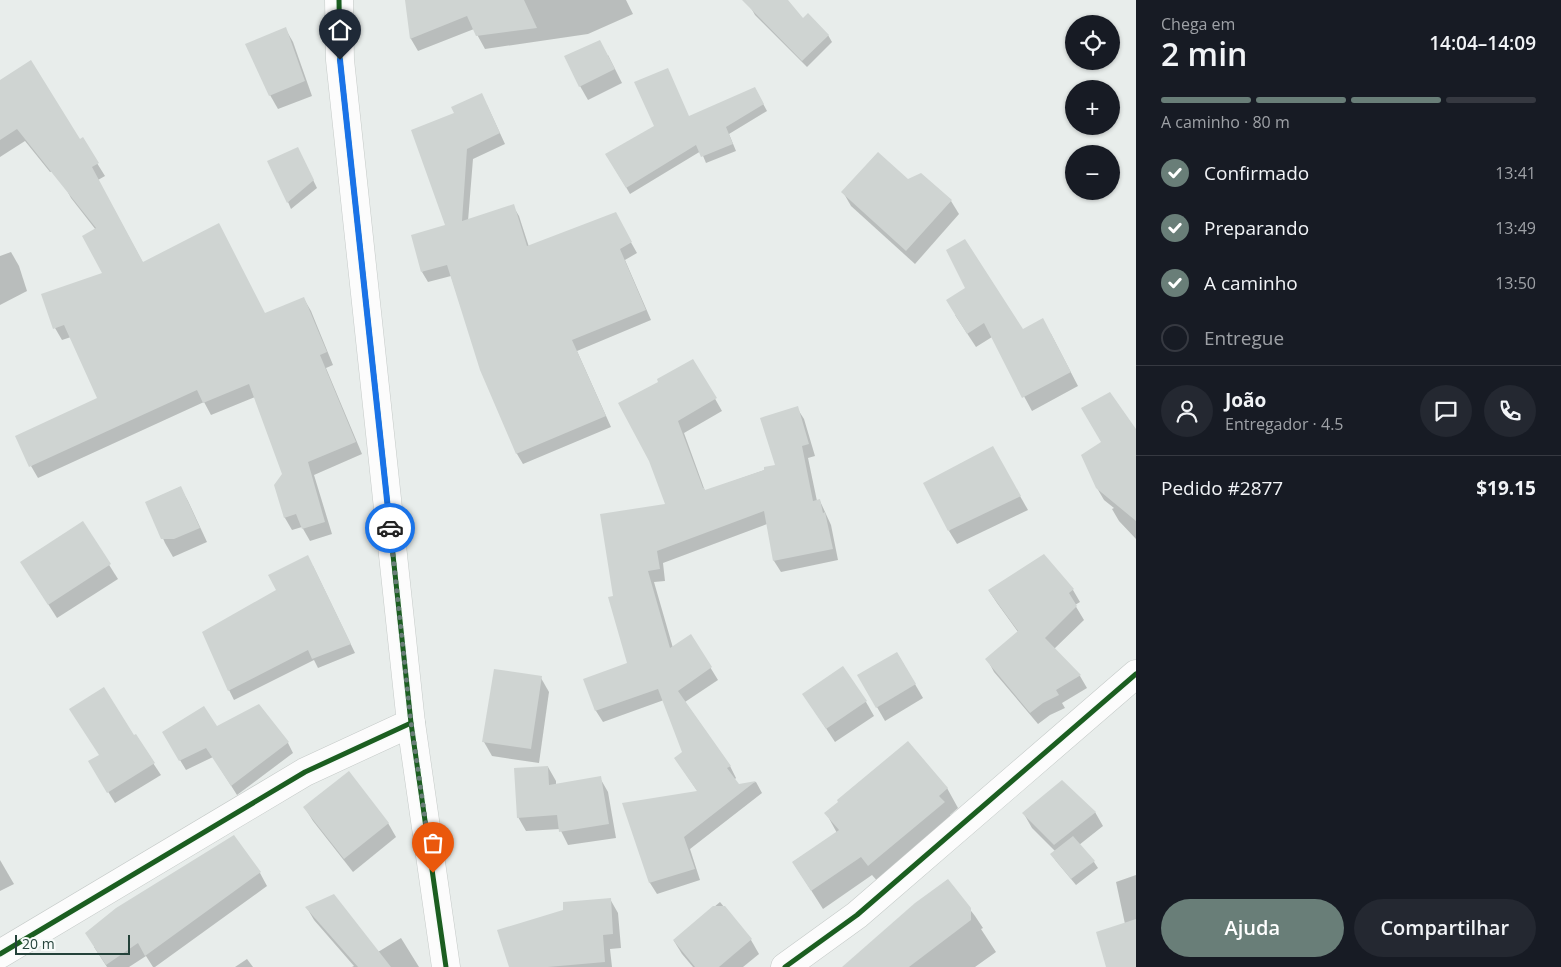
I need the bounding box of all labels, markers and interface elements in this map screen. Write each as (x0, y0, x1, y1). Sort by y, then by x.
pin (319, 9, 361, 60)
text: Chega em (1161, 13, 1235, 35)
map controls (1065, 15, 1120, 200)
button: locate (1065, 15, 1120, 70)
icon: home (326, 16, 354, 44)
text: 14:04–14:09 (1429, 30, 1536, 56)
text: 2 min (1161, 32, 1247, 75)
button: + (1065, 80, 1120, 135)
text: A caminho · 80 m (1161, 111, 1290, 133)
button: − (1065, 145, 1120, 200)
icon: check (1161, 159, 1189, 187)
text: Confirmado (1204, 160, 1309, 186)
text: 13:41 (1495, 162, 1536, 184)
icon: check (1161, 214, 1189, 242)
text: Preparando (1204, 215, 1309, 241)
text: 13:49 (1495, 217, 1536, 239)
icon: check (1161, 269, 1189, 297)
text: A caminho (1204, 270, 1298, 296)
text: 13:50 (1495, 272, 1536, 294)
text: Entregue (1204, 325, 1284, 351)
button: person (1161, 385, 1213, 437)
button: chat (1420, 385, 1472, 437)
button: phone (1484, 385, 1536, 437)
text: João (1225, 387, 1266, 413)
text: Entregador · 4.5 (1225, 413, 1343, 435)
text: Pedido #2877 (1161, 475, 1283, 501)
text: $19.15 (1476, 475, 1536, 501)
courier (365, 503, 415, 553)
icon: car (376, 514, 404, 542)
pin (412, 822, 454, 873)
icon: bag (419, 829, 447, 857)
button: Ajuda (1161, 899, 1344, 957)
button: Compartilhar (1354, 899, 1536, 957)
scale bar (15, 932, 130, 955)
text: 20 m (22, 934, 55, 953)

